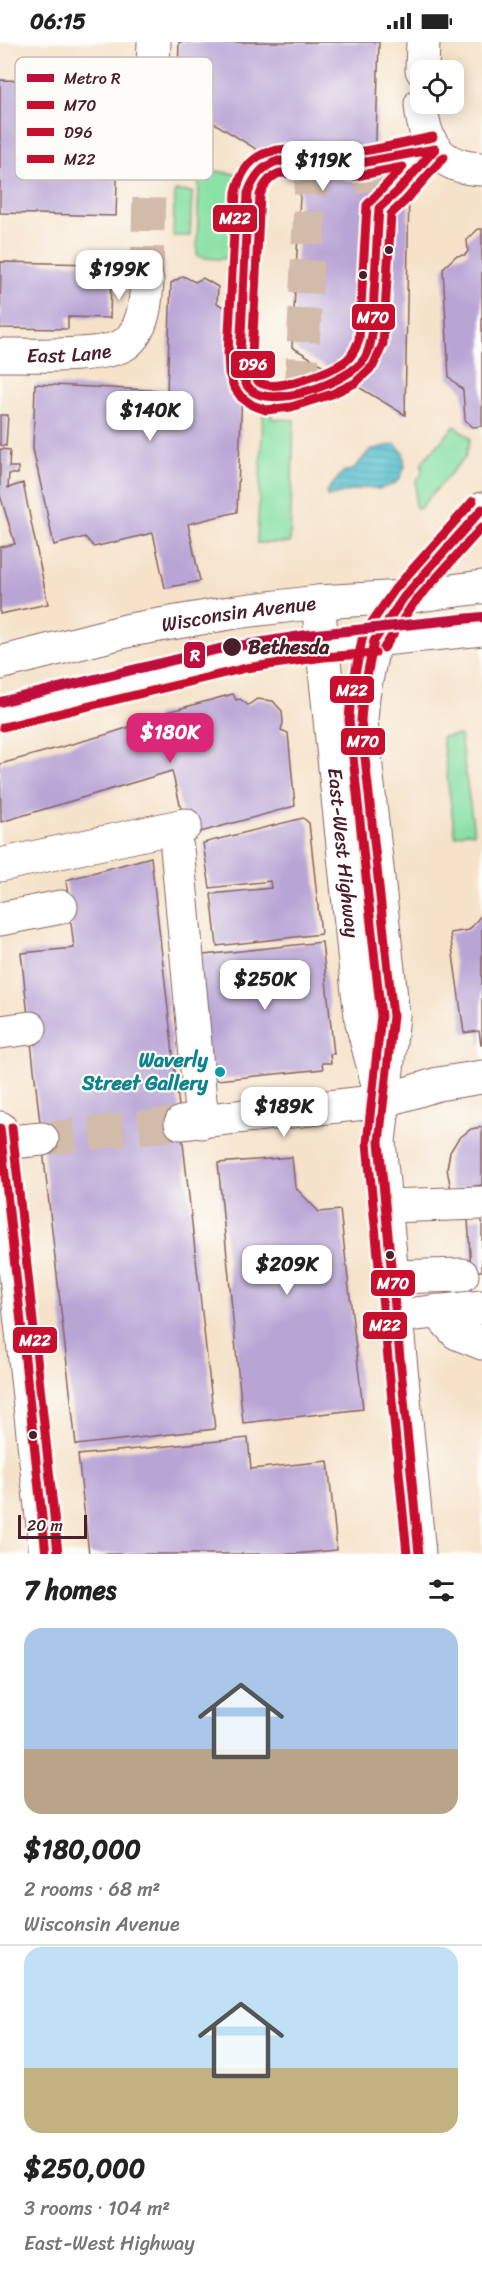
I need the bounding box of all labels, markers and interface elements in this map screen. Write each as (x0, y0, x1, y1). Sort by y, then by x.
text: 06:15 (30, 2, 86, 41)
legend (15, 57, 213, 180)
map controls (410, 60, 464, 114)
button: locate (410, 60, 464, 114)
text: Metro R (64, 64, 121, 93)
text: M70 (64, 91, 96, 120)
text: D96 (64, 118, 92, 147)
pin: $119K (281, 141, 365, 192)
text: $119K (295, 143, 351, 178)
text: M22 (64, 145, 96, 174)
line badge: M22 (212, 204, 258, 233)
text: M22 (218, 204, 252, 233)
unlabelled marker (383, 244, 395, 256)
pin: $199K (77, 250, 161, 301)
text: $199K (90, 252, 148, 287)
unlabelled marker (357, 269, 369, 281)
line badge: M70 (351, 303, 396, 331)
text: M70 (356, 303, 389, 332)
street label: East Lane (27, 333, 115, 373)
line badge: D96 (230, 350, 276, 379)
text: D96 (239, 350, 267, 379)
pin: $140K (108, 391, 192, 442)
text: $140K (120, 393, 180, 428)
street label: Wisconsin Avenue (159, 585, 318, 642)
place label: Bethesda (248, 630, 330, 665)
marker: Bethesda (221, 636, 243, 658)
line badge: R (183, 641, 206, 669)
text: R (189, 641, 200, 670)
line badge: M22 (329, 675, 375, 704)
text: M22 (335, 676, 369, 705)
pin: $180K (128, 713, 212, 764)
text: $180K (141, 715, 199, 750)
line badge: M70 (340, 727, 386, 756)
text: M70 (346, 727, 379, 756)
street label: East-West Highway (317, 766, 369, 940)
pin: $250K (223, 960, 307, 1011)
text: $250K (234, 962, 296, 997)
place label: Waverly Street Gallery (81, 1043, 209, 1101)
marker: Waverly Street Gallery (213, 1065, 227, 1079)
pin: $189K (242, 1087, 326, 1138)
text: $189K (255, 1089, 313, 1124)
pin: $209K (245, 1245, 329, 1296)
text: $209K (256, 1247, 318, 1282)
unlabelled marker (384, 1249, 396, 1261)
line badge: M70 (370, 1269, 416, 1297)
text: M70 (376, 1269, 409, 1298)
line badge: M22 (362, 1311, 408, 1340)
text: M22 (368, 1311, 402, 1340)
line badge: M22 (12, 1326, 58, 1354)
text: M22 (18, 1326, 52, 1355)
unlabelled marker (27, 1429, 39, 1441)
text: 20 m (27, 1511, 63, 1540)
scale bar (18, 1512, 87, 1540)
text: 7 homes (24, 1567, 116, 1613)
icon: filters (425, 1574, 458, 1607)
icon: home (187, 1667, 295, 1775)
text: $180,000 (24, 1826, 141, 1872)
text: 2 rooms · 68 m² (24, 1872, 160, 1907)
text: Wisconsin Avenue (24, 1907, 180, 1942)
icon: home (187, 1986, 295, 2094)
text: $250,000 (24, 2145, 145, 2191)
text: 3 rooms · 104 m² (24, 2191, 170, 2226)
text: East-West Highway (24, 2226, 195, 2261)

